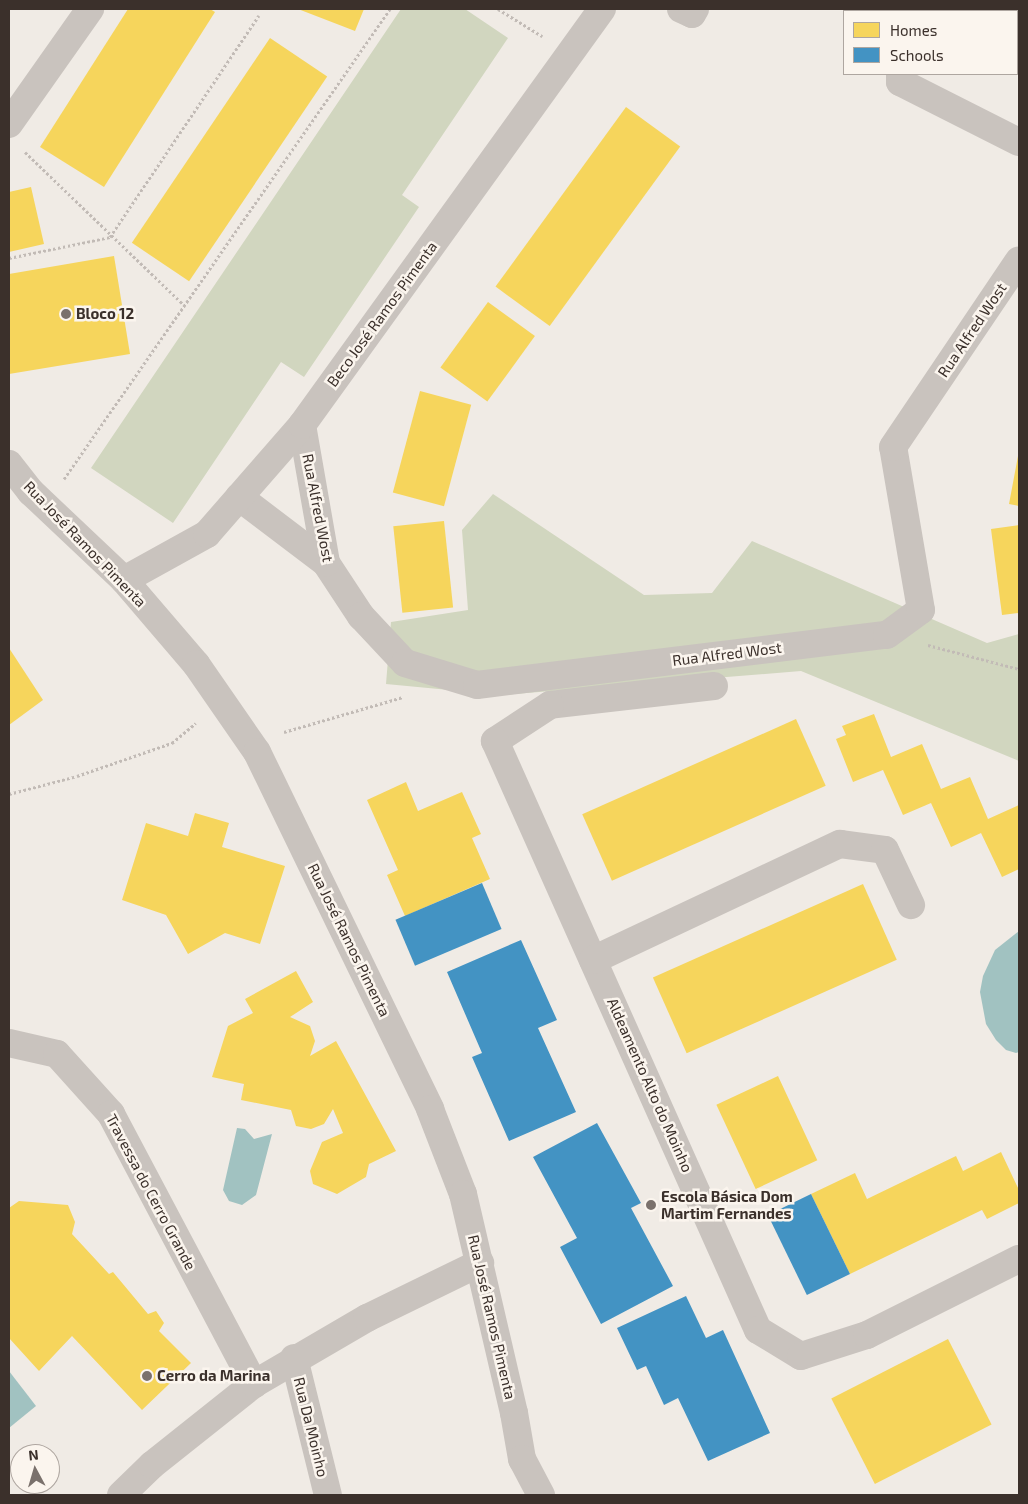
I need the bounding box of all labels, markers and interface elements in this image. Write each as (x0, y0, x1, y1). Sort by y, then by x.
legend (843, 10, 1018, 75)
text: Homes (890, 21, 937, 39)
text: Schools (890, 46, 944, 64)
street label: Beco José Ramos Pimenta (323, 238, 441, 390)
street label: Rua Alfred Wost (934, 279, 1010, 381)
place label: Bloco 12 (76, 305, 134, 323)
marker: Bloco 12 (60, 308, 72, 320)
street label: Rua Alfred Wost (299, 452, 337, 564)
street label: Rua José Ramos Pimenta (20, 477, 150, 611)
street label: Rua Alfred Wost (671, 638, 783, 670)
street label: Rua José Ramos Pimenta (304, 860, 394, 1020)
street label: Aldeamento Alto do Moinho (603, 995, 697, 1175)
street label: Travessa do Cerro Grande (102, 1111, 200, 1273)
place label: Escola Básica Dom Martim Fernandes (661, 1187, 793, 1222)
marker: Escola Básica Dom Martim Fernandes (645, 1199, 657, 1211)
street label: Rua José Ramos Pimenta (464, 1233, 520, 1401)
place label: Cerro da Marina (157, 1367, 270, 1385)
marker: Cerro da Marina (141, 1370, 153, 1382)
street label: Rua Da Moinho (290, 1375, 332, 1479)
north arrow (10, 1444, 60, 1494)
text: N (28, 1446, 39, 1464)

